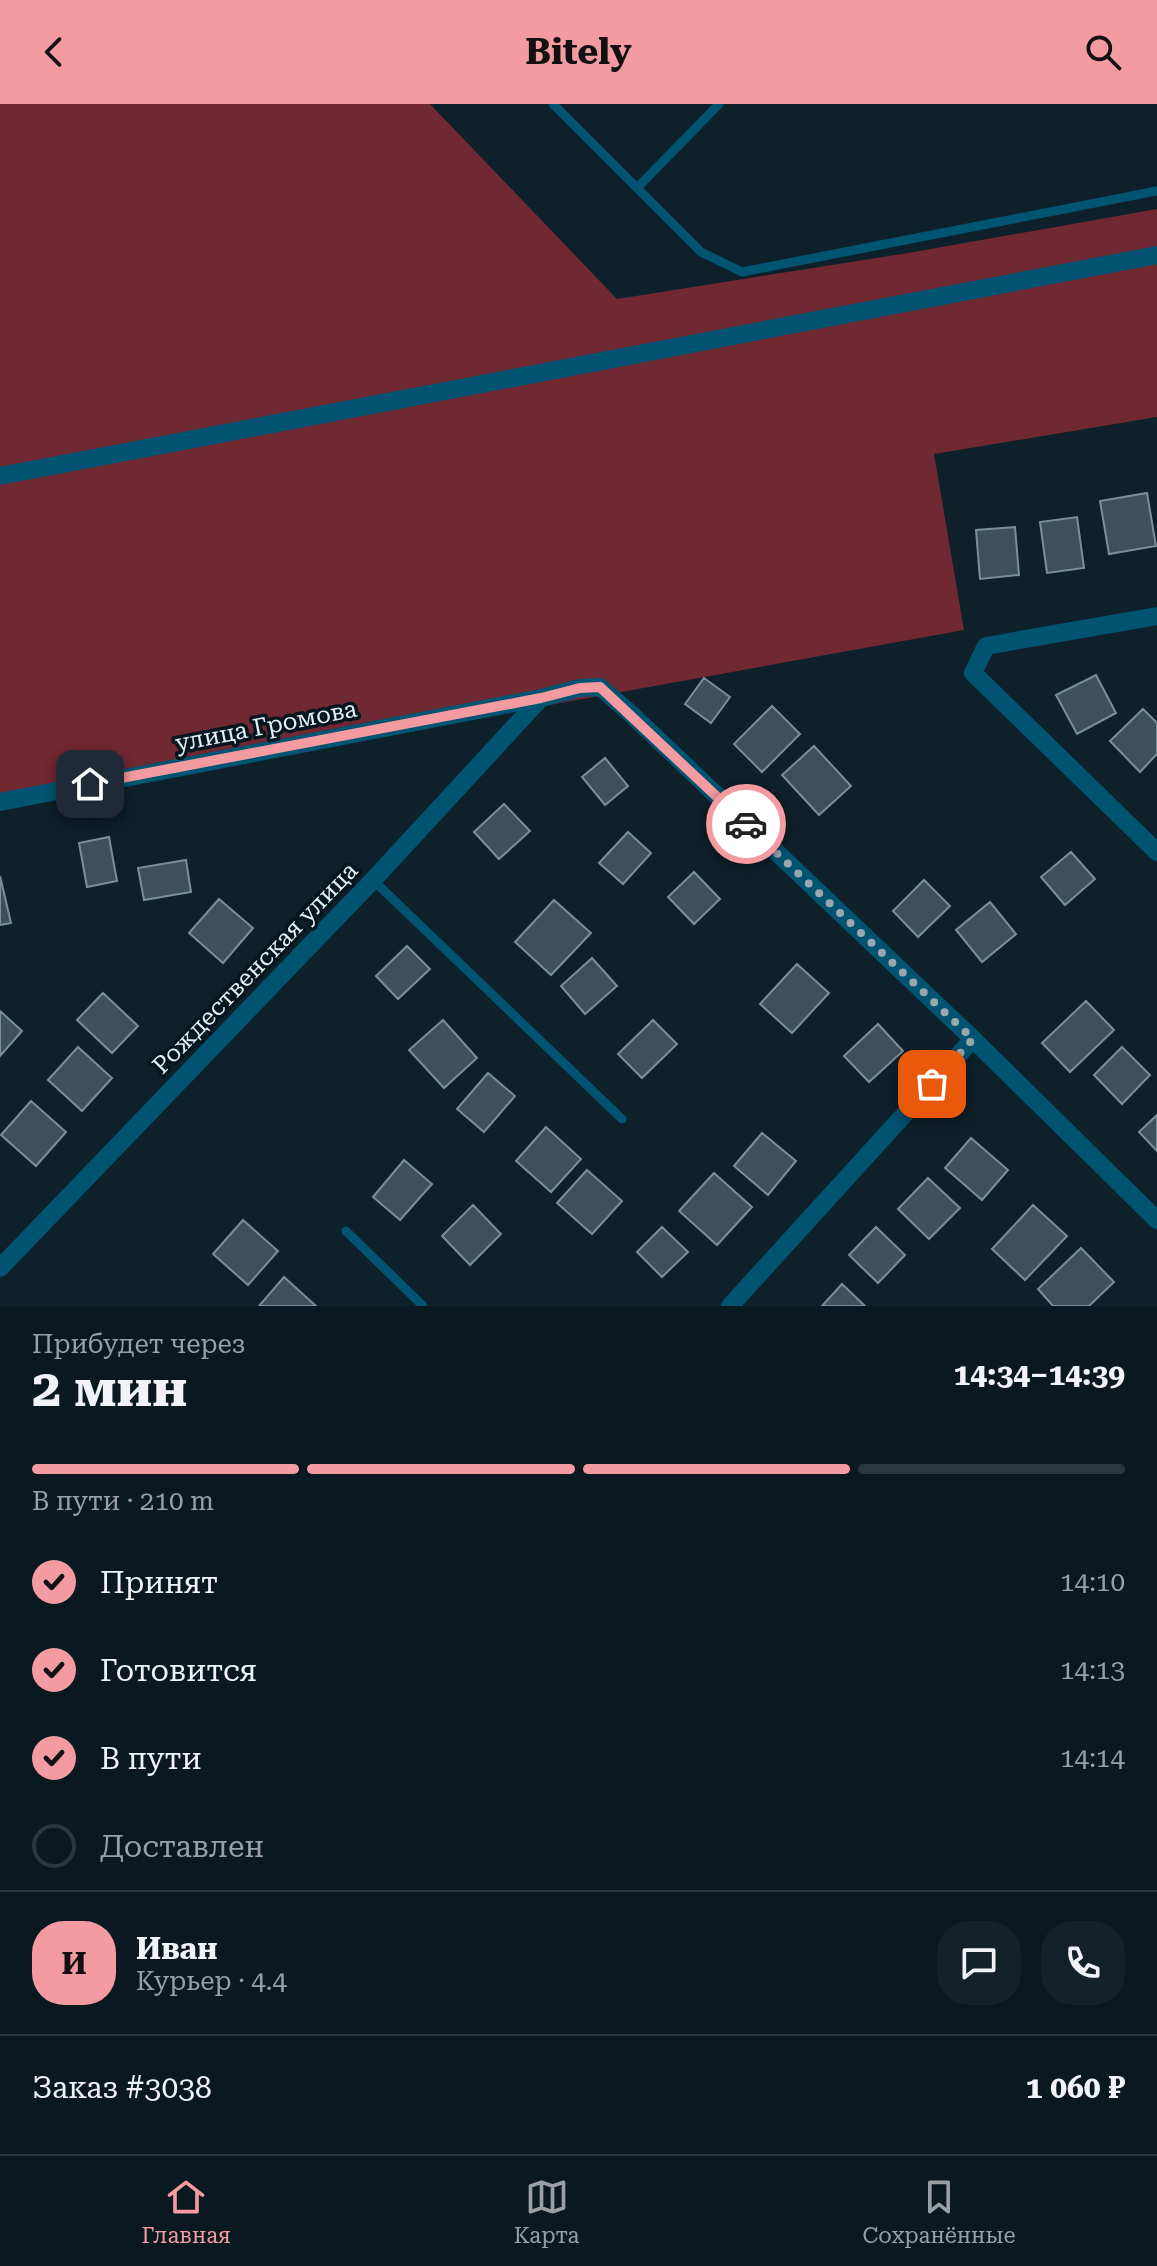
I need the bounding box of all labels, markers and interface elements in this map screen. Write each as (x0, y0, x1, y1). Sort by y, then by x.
icon: back (32, 30, 76, 74)
icon: search (1081, 30, 1125, 74)
text: Bitely (525, 31, 632, 73)
street label: улица Громова (173, 695, 359, 757)
pin (56, 750, 124, 818)
icon: home (68, 762, 112, 806)
courier (706, 784, 786, 864)
icon: car (724, 802, 768, 846)
street label: Рождественская улица (147, 857, 363, 1079)
pin (898, 1050, 966, 1118)
icon: bag (910, 1062, 954, 1106)
text: Прибудет через (32, 1329, 246, 1359)
text: 14:34–14:39 (953, 1357, 1125, 1392)
text: 2 мин (32, 1358, 187, 1419)
text: В пути · 210 m (32, 1486, 214, 1516)
icon: check (32, 1560, 76, 1604)
text: Принят (100, 1565, 218, 1600)
text: 14:10 (1060, 1567, 1125, 1597)
icon: check (32, 1648, 76, 1692)
text: Готовится (100, 1653, 257, 1688)
text: 14:13 (1060, 1655, 1125, 1685)
icon: check (32, 1736, 76, 1780)
text: В пути (100, 1741, 202, 1776)
text: 14:14 (1060, 1743, 1125, 1773)
text: Доставлен (100, 1829, 264, 1864)
button: chat (937, 1921, 1021, 2005)
button: phone (1041, 1921, 1125, 2005)
text: Иван (136, 1931, 217, 1966)
text: И (61, 1946, 87, 1981)
text: Курьер · 4.4 (136, 1966, 287, 1996)
text: Заказ #3038 (32, 2070, 212, 2105)
text: 1 060 ₽ (1026, 2070, 1125, 2105)
tab: Главная (141, 2175, 231, 2248)
tab: Карта (514, 2175, 580, 2248)
tab: Сохранённые (862, 2175, 1016, 2248)

